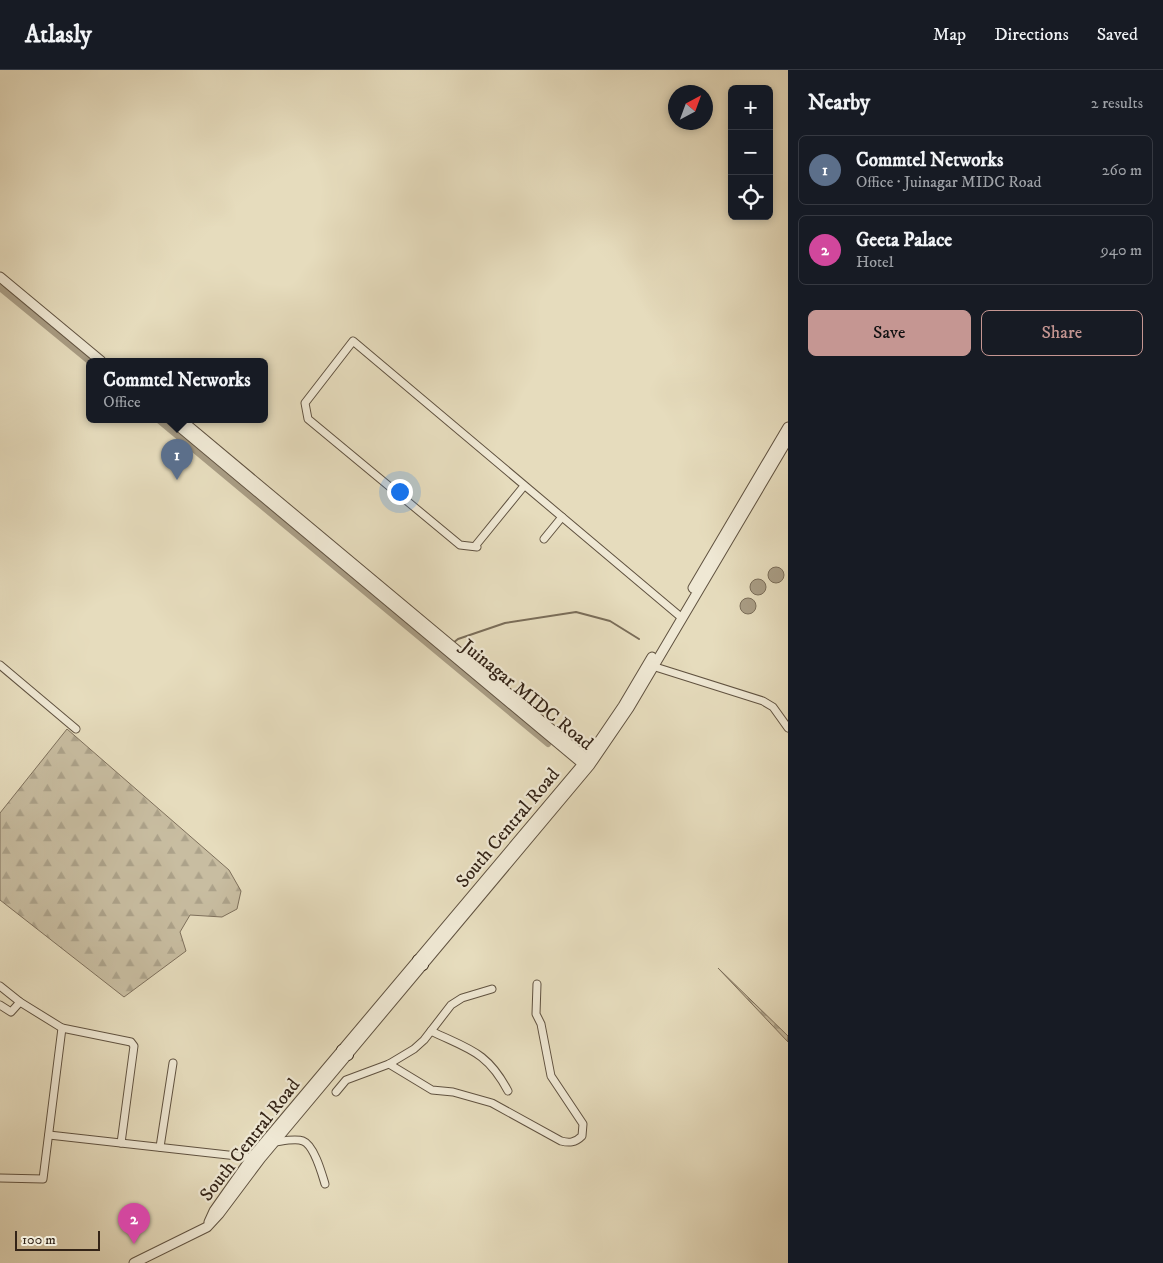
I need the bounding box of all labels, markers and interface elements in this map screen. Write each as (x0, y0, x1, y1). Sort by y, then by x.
text: Atlasly (25, 20, 92, 50)
text: Map (933, 24, 966, 46)
text: Directions (994, 24, 1069, 46)
text: Saved (1097, 24, 1138, 46)
north arrow (668, 85, 713, 130)
map controls (728, 85, 773, 220)
button: + (728, 85, 773, 130)
text: Nearby (808, 90, 870, 116)
text: 2 results (1091, 93, 1143, 113)
button: − (728, 130, 773, 175)
text: Commtel Networks (856, 149, 1003, 172)
text: 1 (822, 160, 828, 180)
text: 260 m (1102, 160, 1142, 180)
text: Office · Juinagar MIDC Road (856, 172, 1041, 192)
button: locate (728, 175, 773, 220)
text: Geeta Palace (856, 229, 952, 252)
text: 2 (821, 240, 829, 260)
text: 940 m (1101, 240, 1142, 260)
text: Hotel (856, 252, 894, 272)
button: Save (808, 310, 971, 356)
button: Share (981, 310, 1143, 356)
popup (86, 358, 268, 423)
text: Commtel Networks (103, 369, 251, 392)
text: Office (103, 392, 141, 412)
pin: 1 (161, 439, 193, 480)
your location (387, 479, 413, 505)
street label: Juinagar MIDC Road (455, 633, 598, 756)
street label: South Central Road (451, 763, 565, 893)
street label: South Central Road (195, 1074, 305, 1206)
pin: 2 (118, 1203, 150, 1244)
scale bar (15, 1228, 100, 1251)
text: 100 m (22, 1231, 56, 1249)

